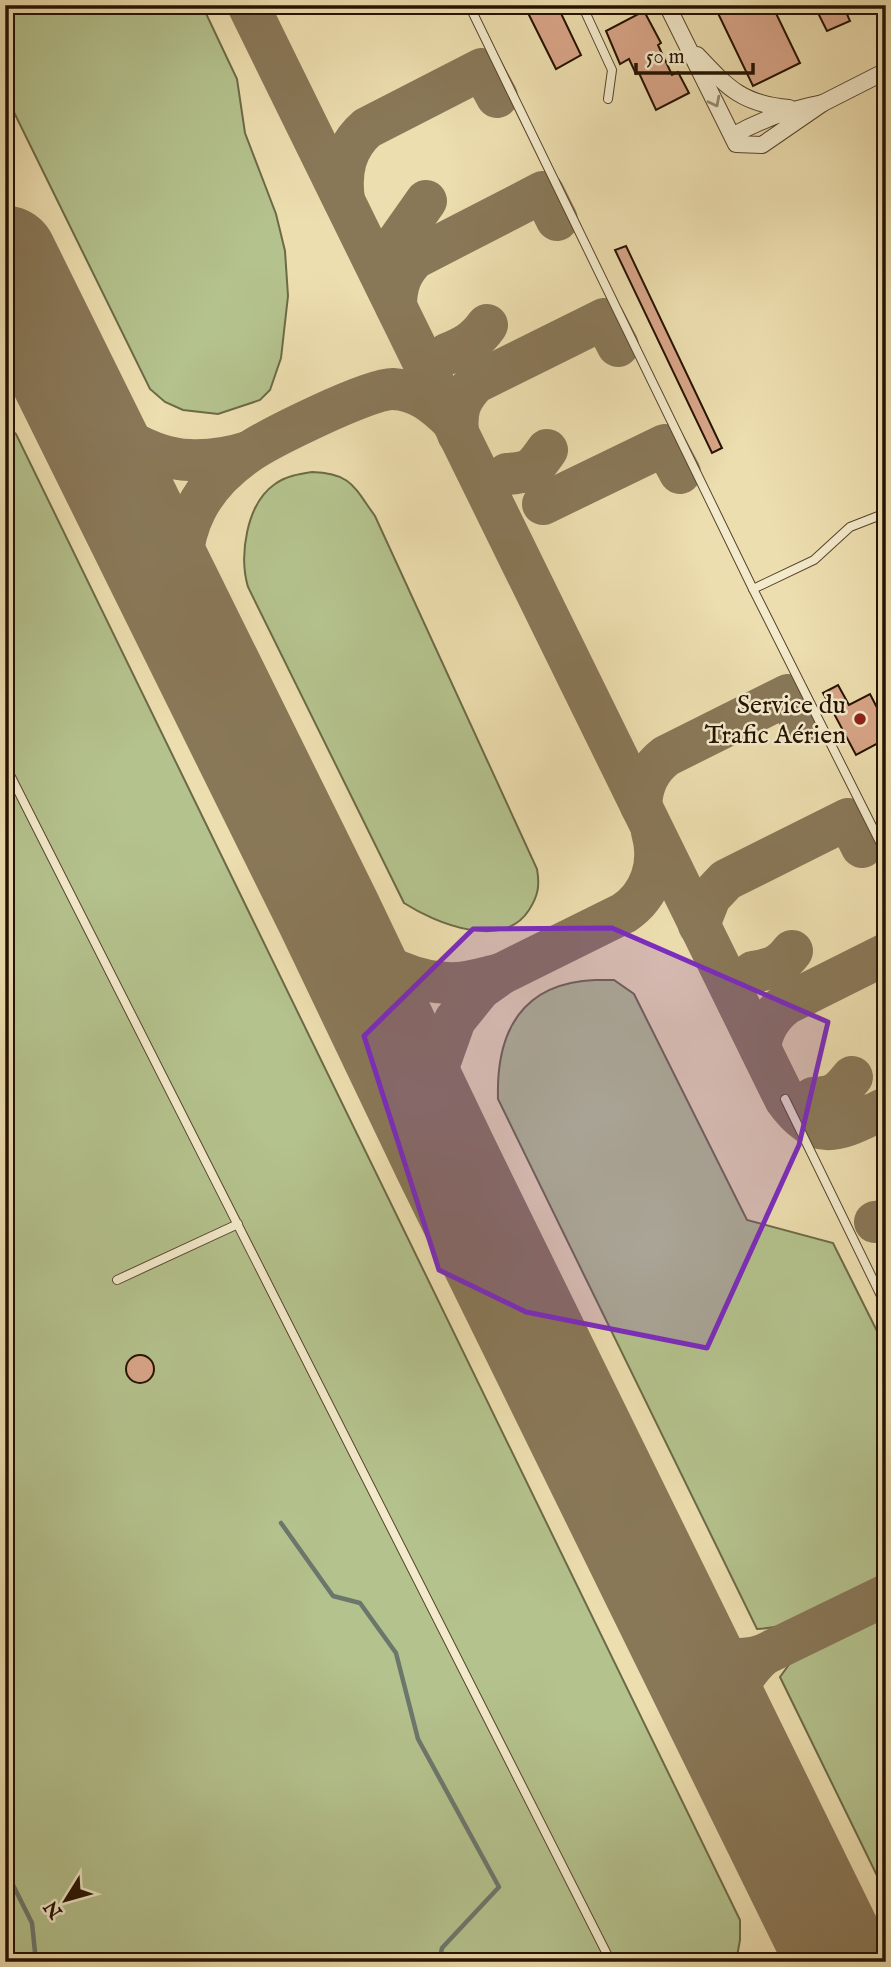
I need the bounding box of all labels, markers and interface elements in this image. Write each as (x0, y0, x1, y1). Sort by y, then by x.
scale bar (636, 32, 753, 76)
text: 50 m (646, 44, 685, 71)
one-way arrow (706, 95, 720, 107)
place label: Service du Trafic Aérien (705, 689, 846, 752)
marker: Service du Trafic Aérien (852, 711, 868, 727)
north arrow (32, 1866, 102, 1936)
text: N (39, 1895, 69, 1924)

